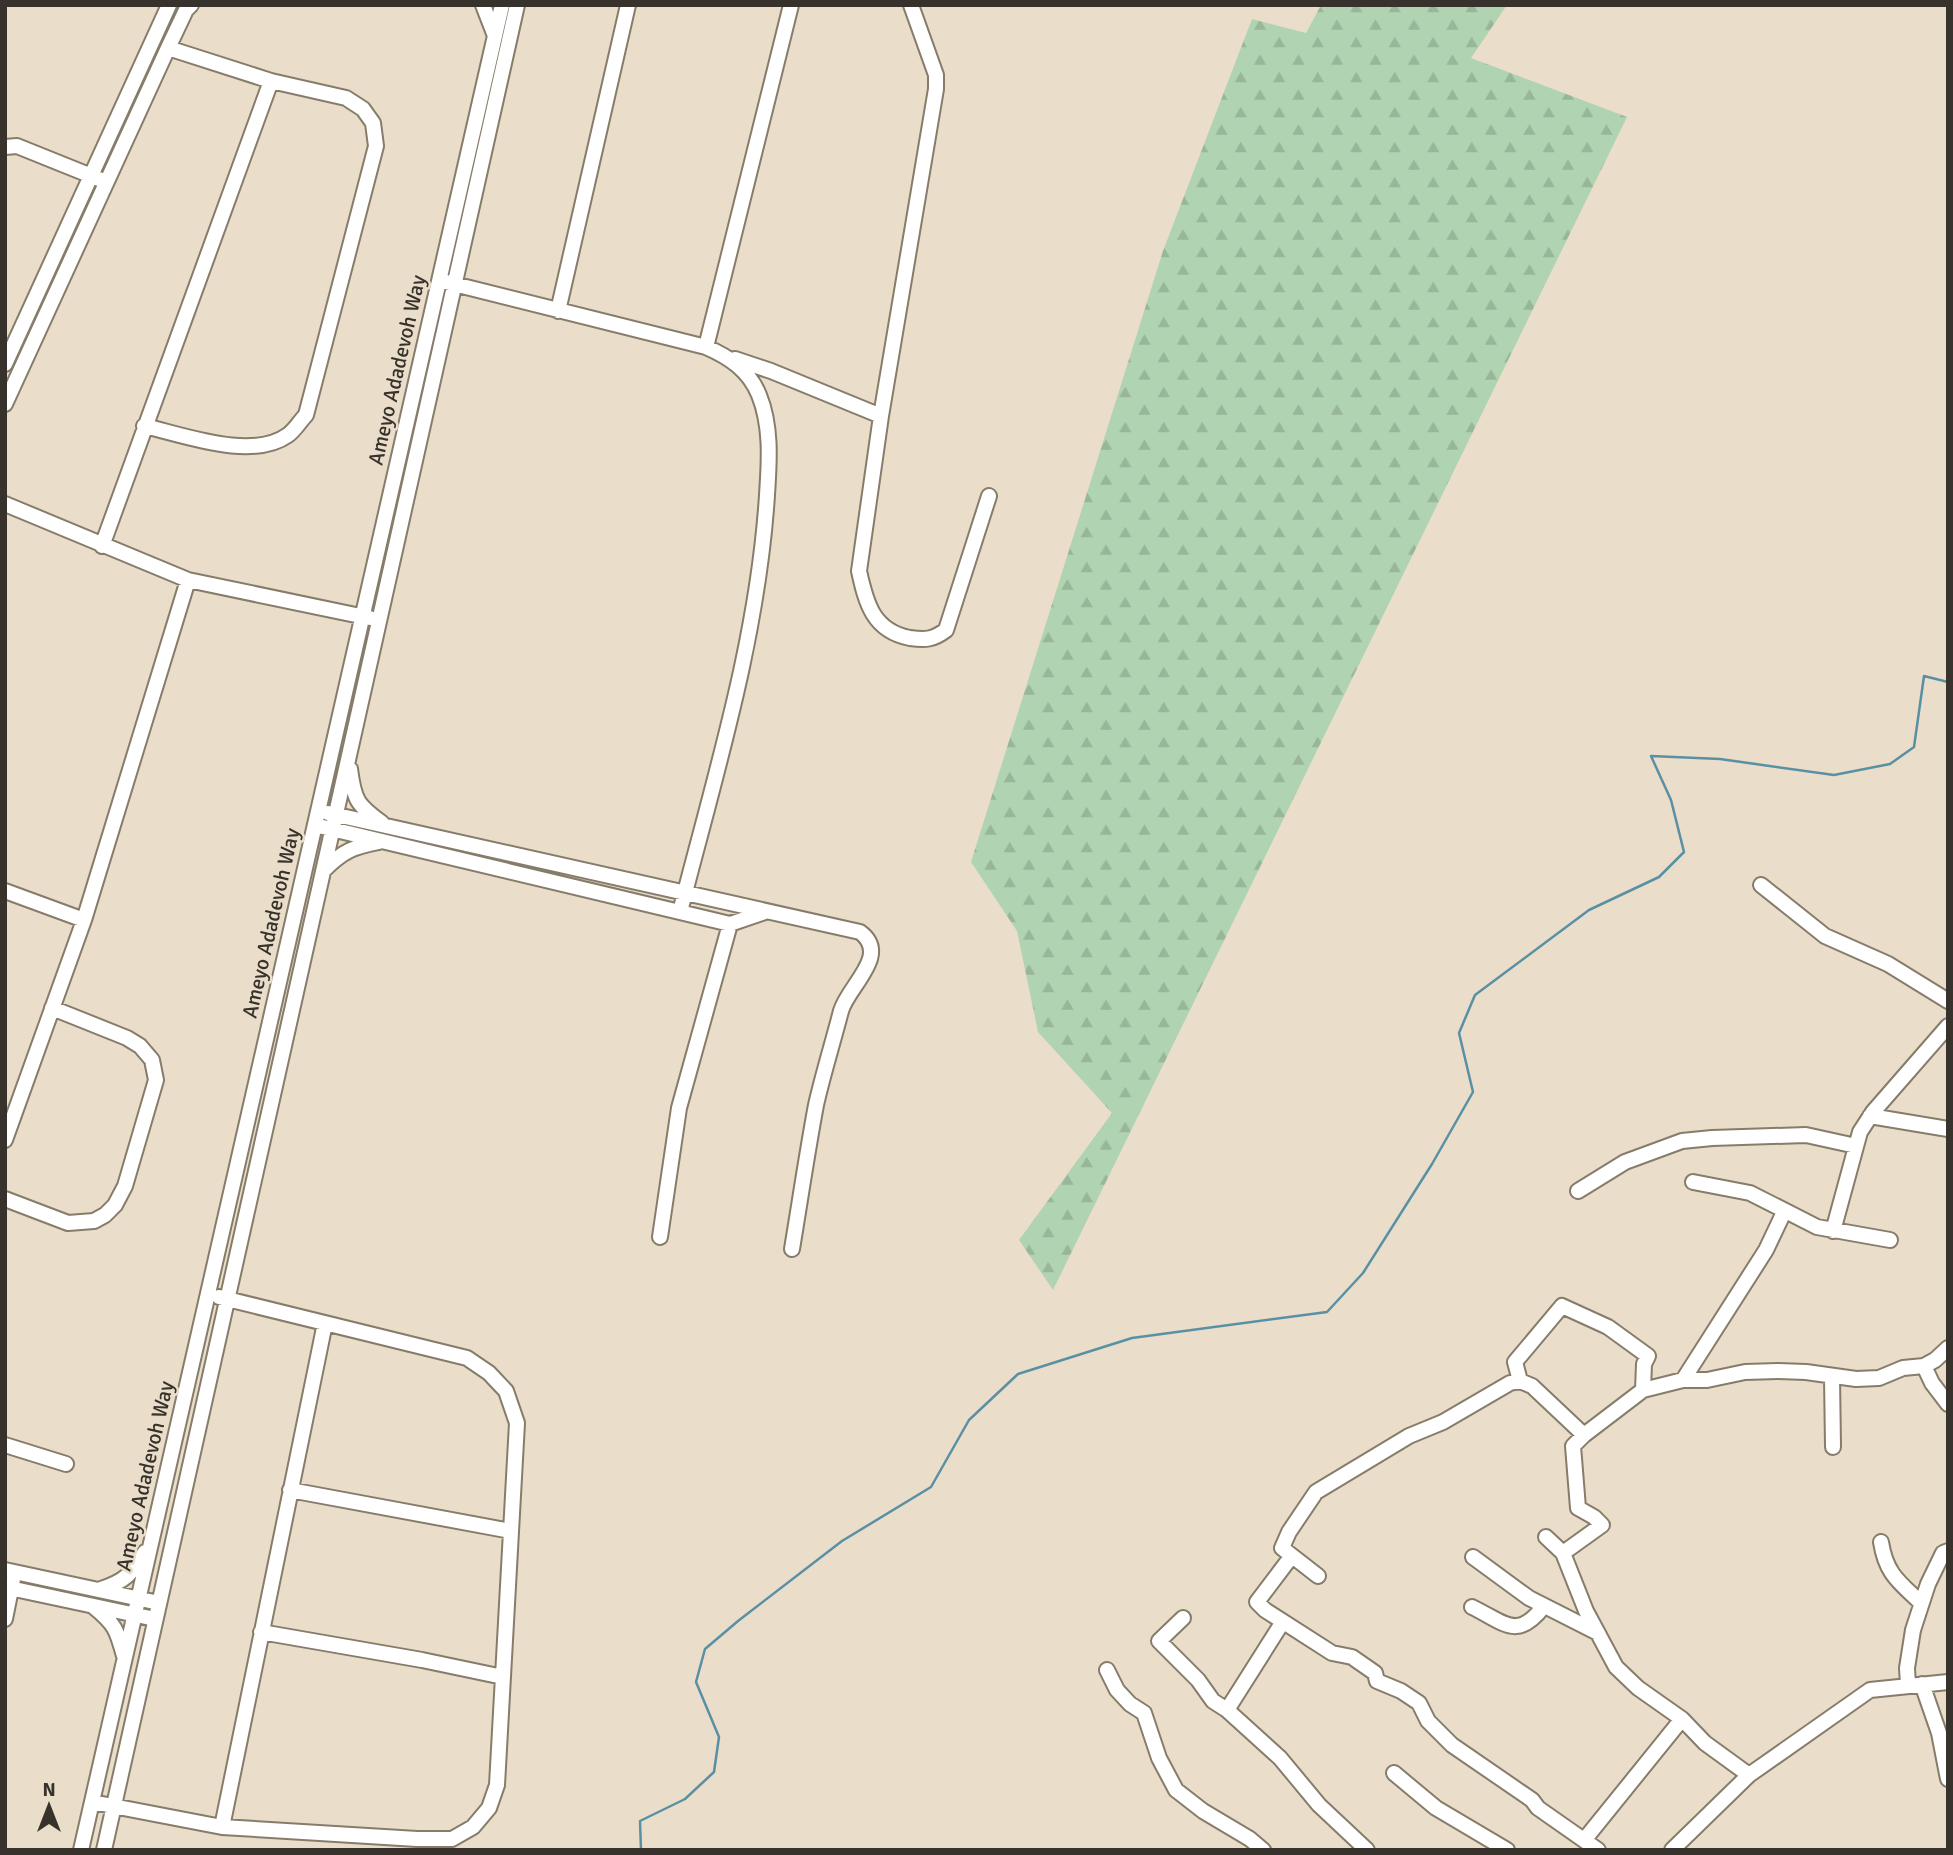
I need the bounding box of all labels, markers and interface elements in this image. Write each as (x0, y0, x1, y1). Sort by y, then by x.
street label: Ameyo Adadevoh Way (362, 272, 432, 468)
street label: Ameyo Adadevoh Way (236, 825, 306, 1021)
street label: Ameyo Adadevoh Way (110, 1378, 180, 1574)
north arrow (14, 1771, 84, 1841)
text: N (42, 1778, 56, 1802)

